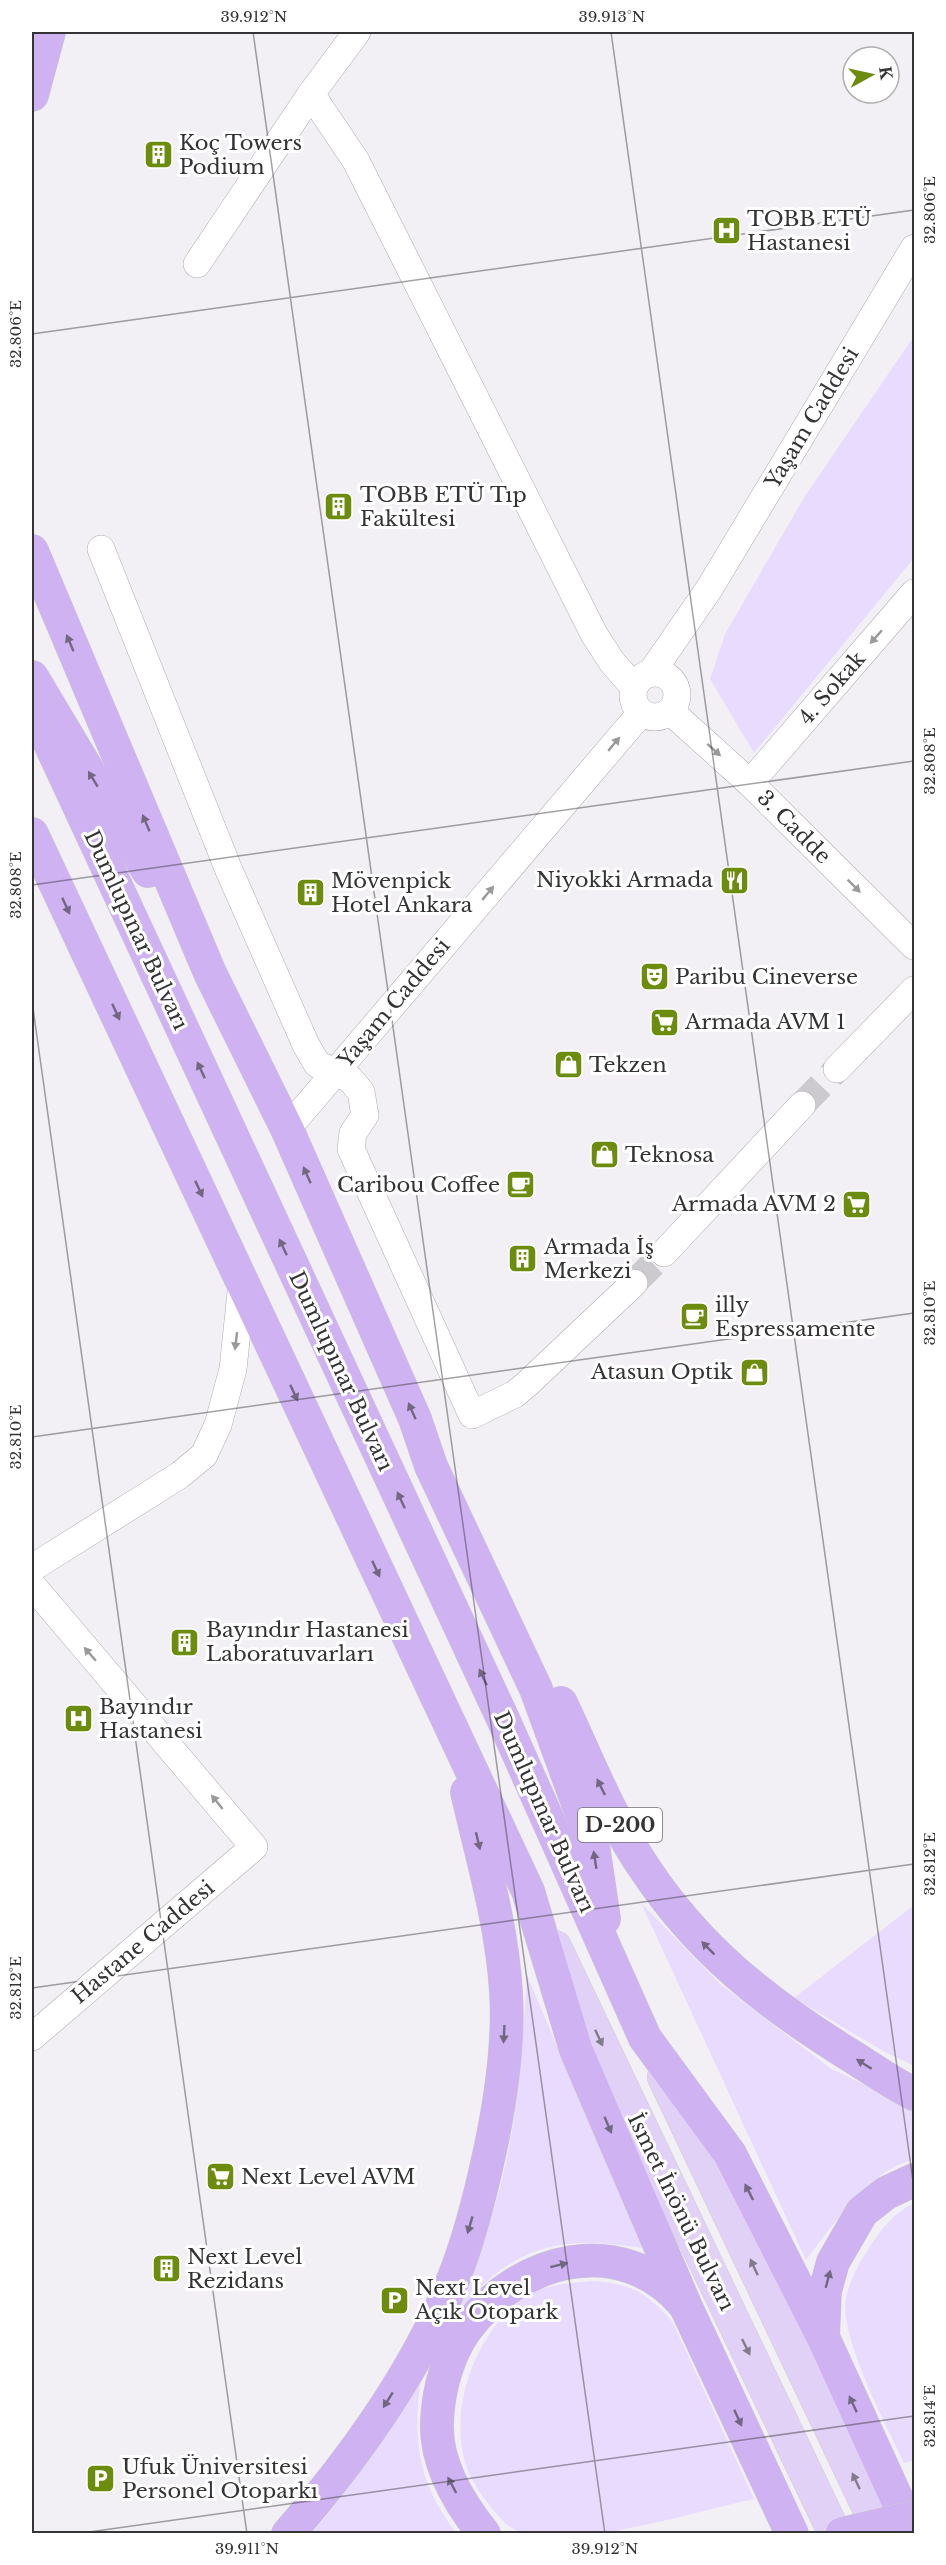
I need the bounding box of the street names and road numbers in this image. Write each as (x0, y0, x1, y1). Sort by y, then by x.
street label: Yaşam Caddesi (759, 343, 864, 494)
street label: 4. Sokak (793, 646, 871, 730)
street label: 3. Cadde (752, 785, 836, 869)
street label: Dumlupınar Bulvarı (78, 826, 194, 1034)
street label: Yaşam Caddesi (332, 933, 455, 1074)
street label: Dumlupınar Bulvarı (283, 1267, 399, 1475)
street label: Dumlupınar Bulvarı (488, 1707, 600, 1917)
road number: D-200 (578, 1808, 662, 1842)
street label: Hastane Caddesi (66, 1875, 220, 2009)
street label: İsmet İnönü Bulvarı (622, 2109, 740, 2315)

